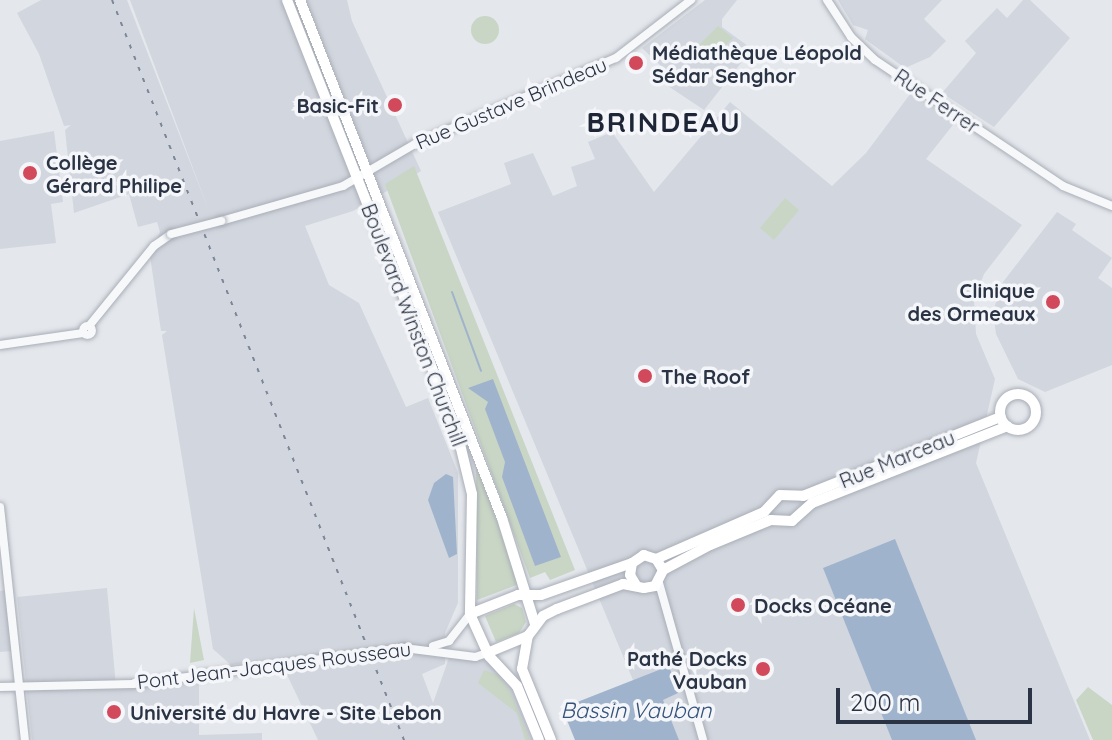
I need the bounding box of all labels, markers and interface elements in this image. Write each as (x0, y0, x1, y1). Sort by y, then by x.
place label: Médiathèque Léopold Sédar Senghor (652, 40, 862, 87)
street label: Rue Gustave Brindeau (412, 52, 610, 154)
marker: Médiathèque Léopold Sédar Senghor (627, 54, 645, 72)
street label: Rue Ferrer (890, 64, 984, 138)
place label: Basic-Fit (297, 93, 379, 117)
marker: Basic-Fit (386, 96, 404, 114)
district label: BRINDEAU (586, 105, 742, 139)
place label: Collège Gérard Philipe (46, 150, 182, 197)
marker: Collège Gérard Philipe (21, 164, 39, 182)
street label: Boulevard Winston Churchill (357, 200, 471, 450)
place label: Clinique des Ormeaux (907, 278, 1035, 325)
marker: Clinique des Ormeaux (1042, 291, 1064, 313)
place label: The Roof (661, 364, 750, 388)
marker: The Roof (636, 367, 654, 385)
street label: Rue Marceau (836, 425, 958, 493)
place label: Docks Océane (754, 593, 892, 617)
marker: Docks Océane (729, 596, 747, 614)
street label: Pont Jean-Jacques Rousseau (136, 636, 412, 694)
place label: Pathé Docks Vauban (627, 646, 747, 693)
marker: Pathé Docks Vauban (754, 660, 772, 678)
scale bar (840, 672, 1036, 722)
text: 200 m (850, 687, 920, 717)
water label: Bassin Vauban (560, 698, 712, 724)
place label: Université du Havre - Site Lebon (130, 700, 442, 724)
marker: Université du Havre - Site Lebon (105, 703, 123, 721)

